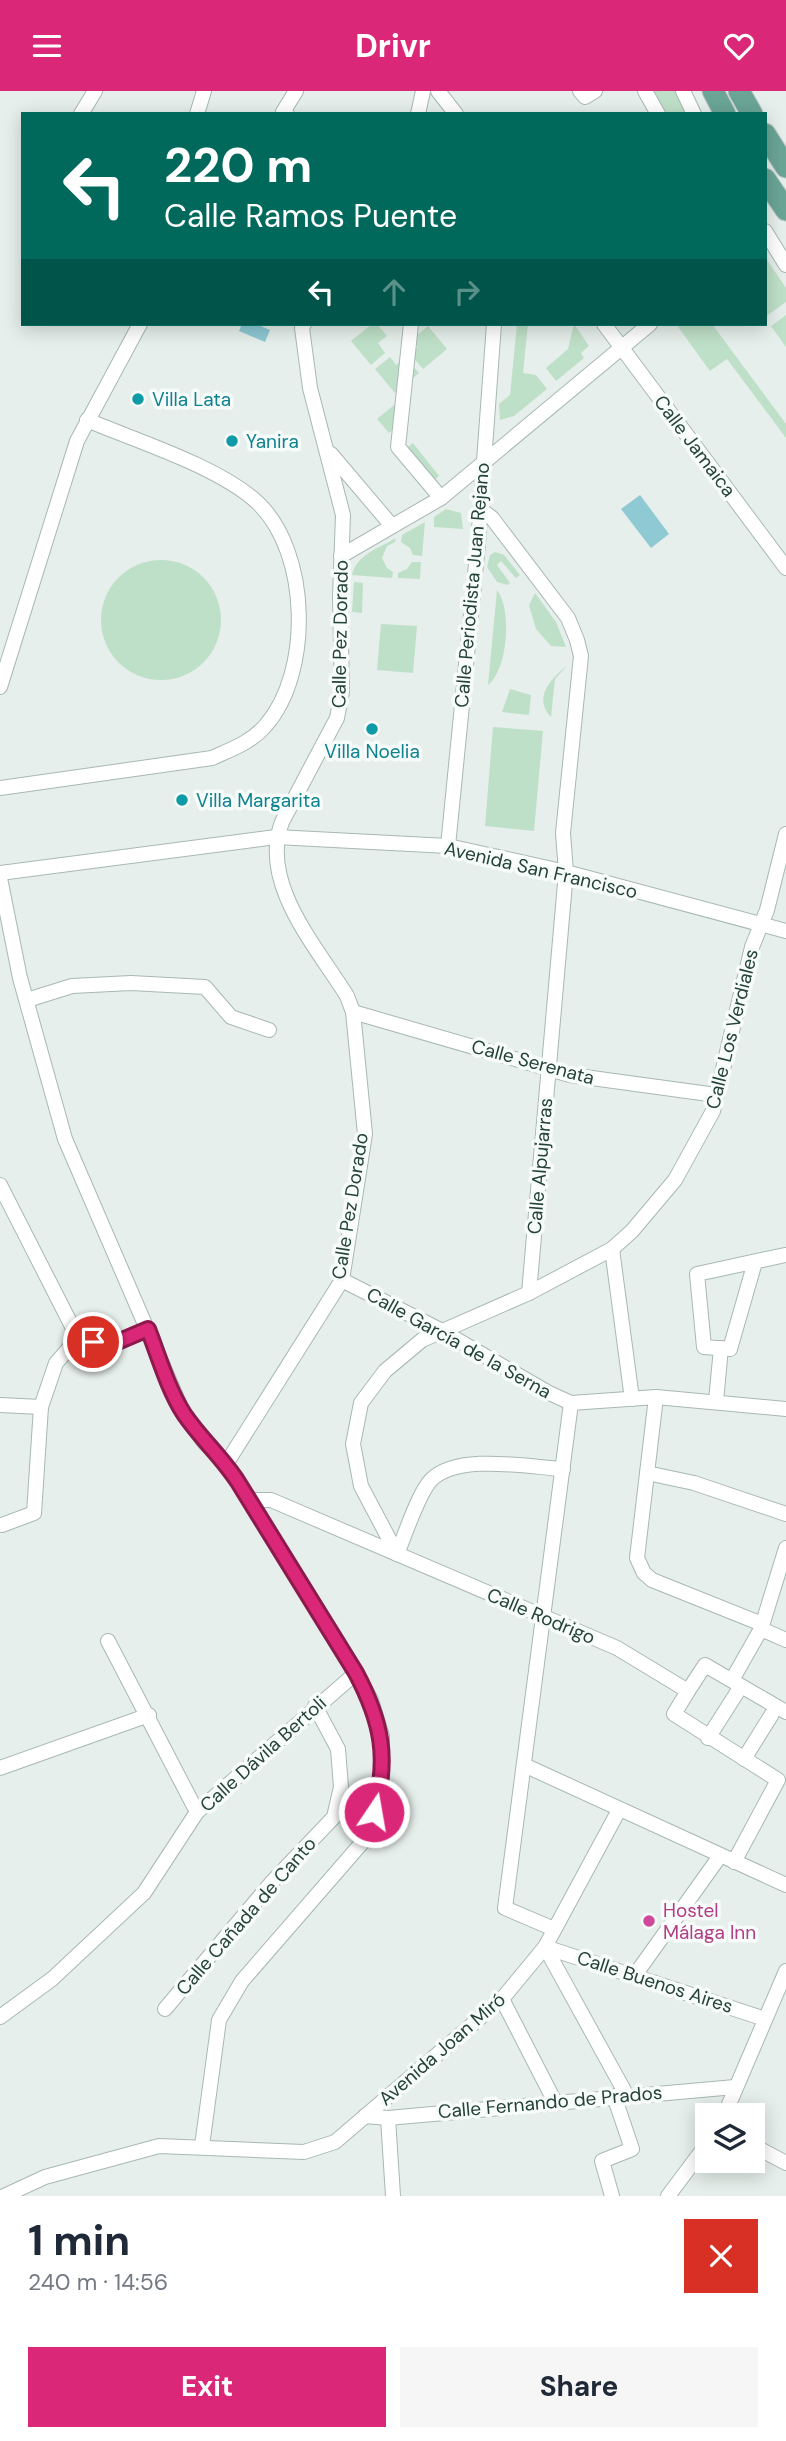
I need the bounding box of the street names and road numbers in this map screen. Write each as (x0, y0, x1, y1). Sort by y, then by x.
street label: Calle Jamaica (649, 390, 741, 502)
street label: Calle Periodista Juan Rejano (449, 461, 495, 709)
street label: Calle Pez Dorado (326, 560, 354, 708)
street label: Avenida San Francisco (442, 836, 640, 904)
street label: Calle Los Verdiales (700, 946, 764, 1112)
street label: Calle Serenata (469, 1034, 597, 1090)
street label: Calle Alpujarras (522, 1097, 558, 1235)
street label: Calle Pez Dorado (326, 1131, 374, 1281)
street label: Calle García de la Serna (362, 1282, 556, 1404)
street label: Calle Rodrigo (483, 1582, 599, 1650)
street label: Calle Dávila Bertoli (194, 1690, 332, 1818)
street label: Calle Cañada de Canto (170, 1832, 322, 2000)
street label: Calle Buenos Aires (574, 1945, 736, 2019)
street label: Avenida Joan Miró (373, 1987, 511, 2111)
street label: Calle Fernando de Prados (437, 2080, 663, 2124)

